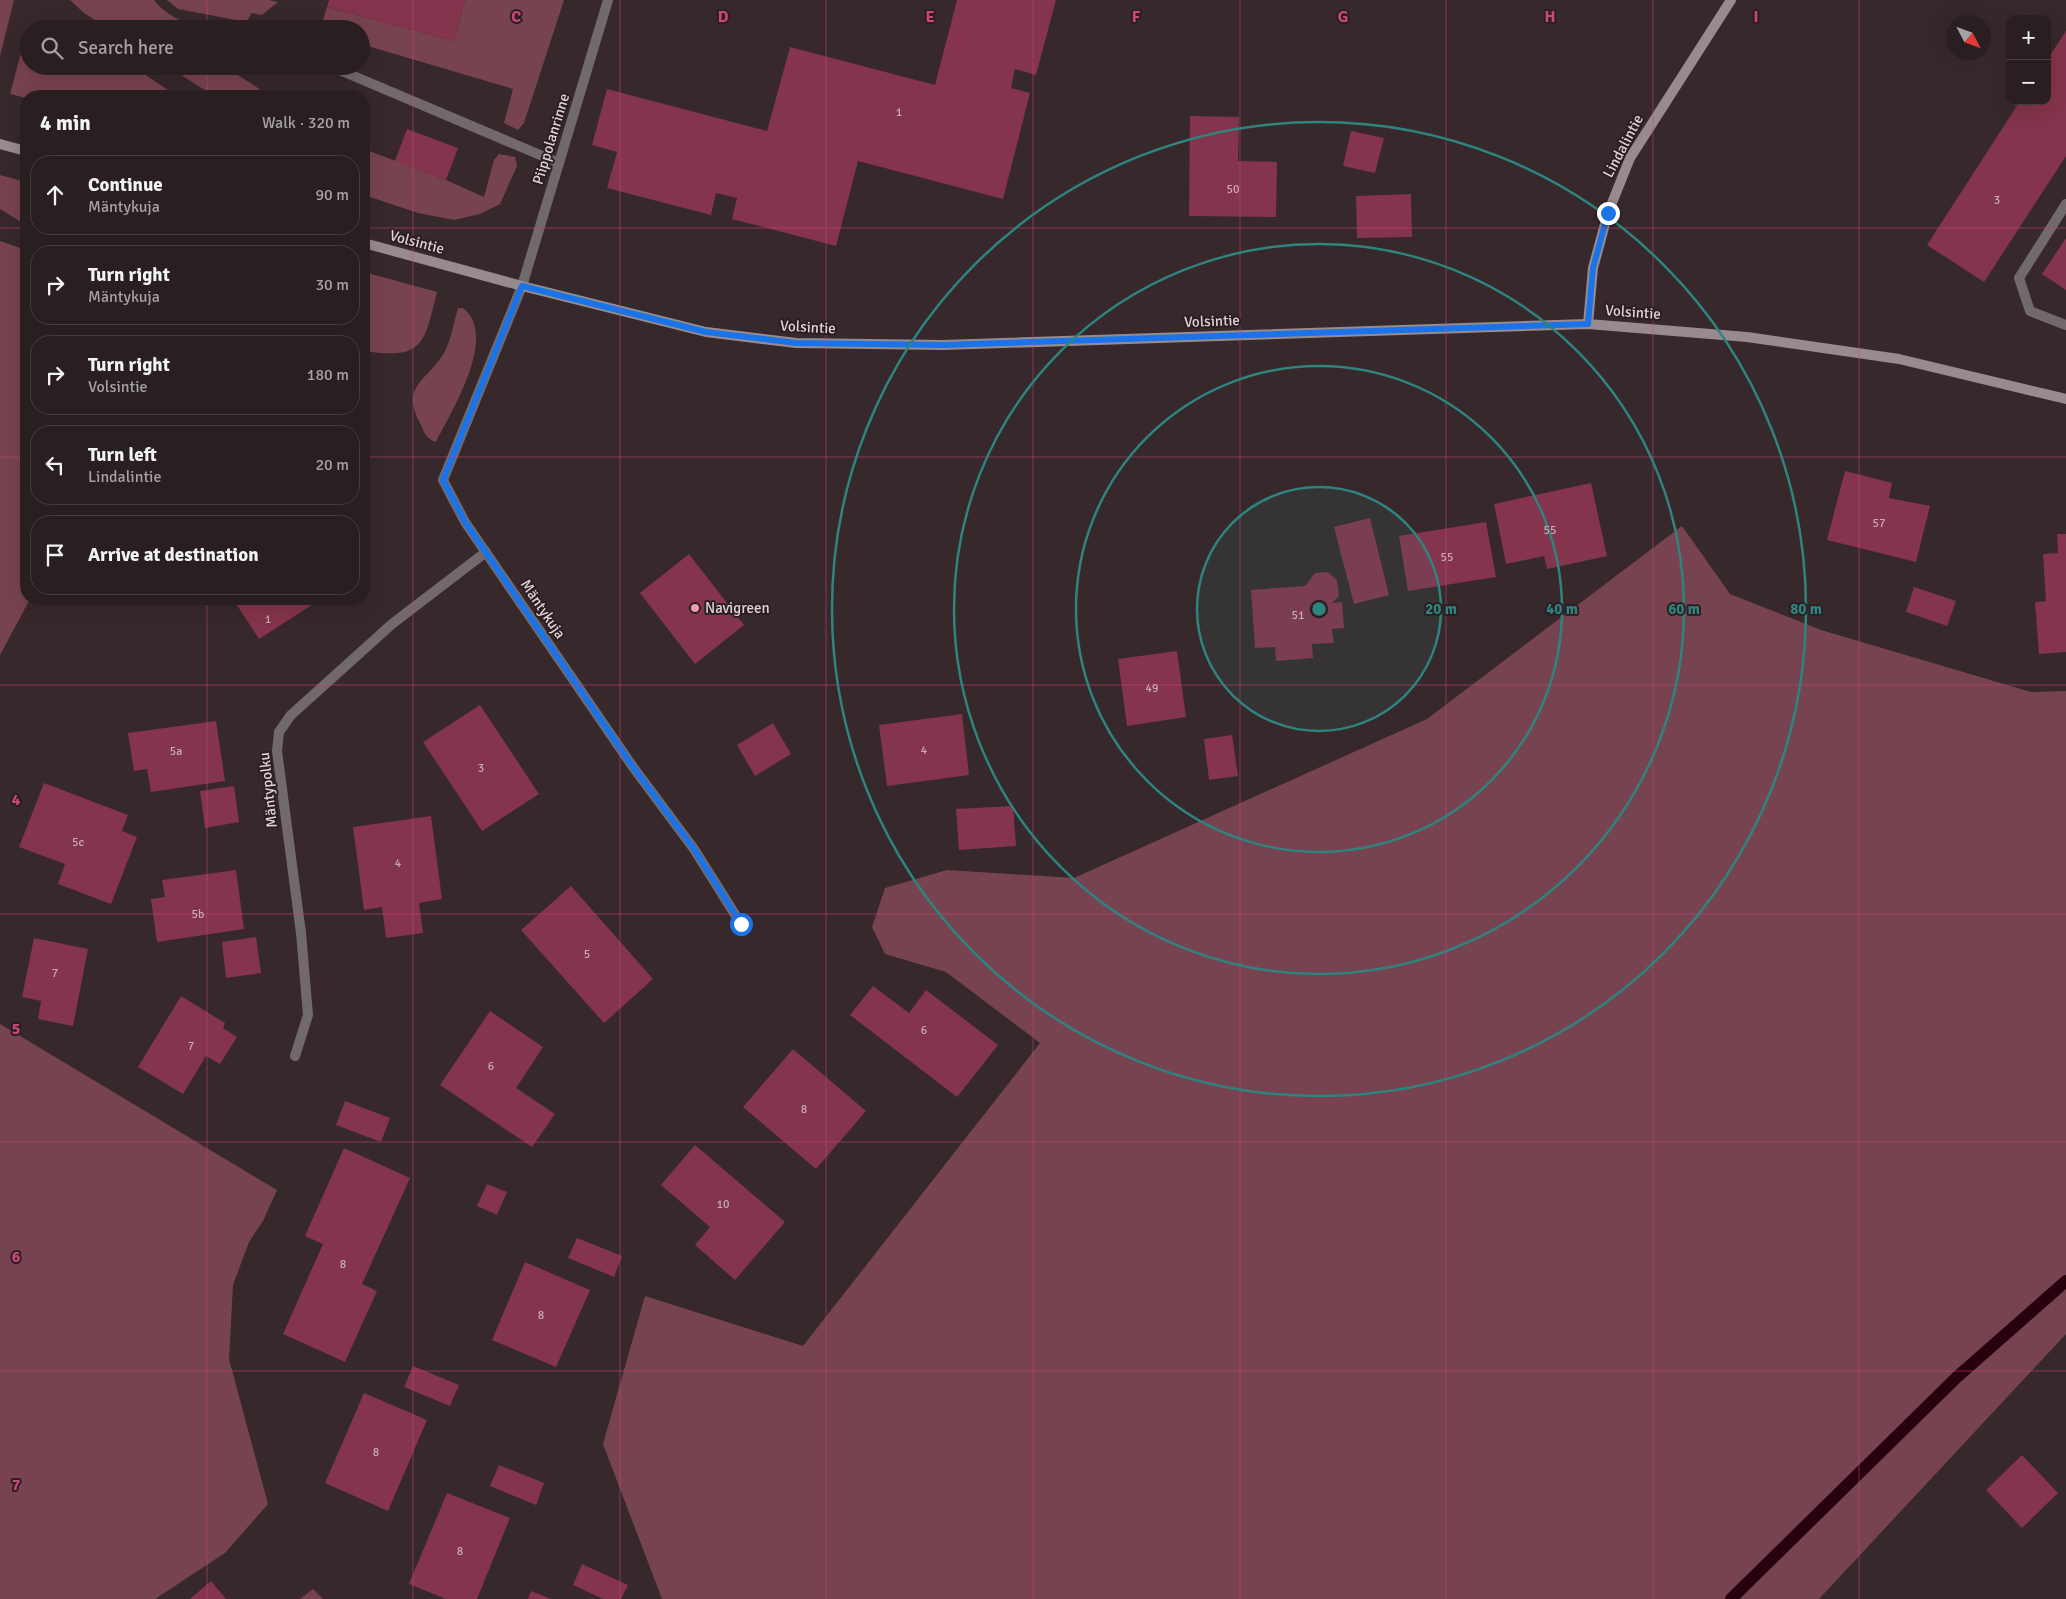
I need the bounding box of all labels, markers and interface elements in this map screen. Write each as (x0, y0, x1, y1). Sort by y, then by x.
text: C (511, 7, 521, 27)
text: D (718, 7, 729, 27)
text: E (925, 7, 935, 27)
text: F (1132, 7, 1141, 27)
text: G (1338, 7, 1348, 27)
text: H (1545, 7, 1555, 27)
text: I (1753, 7, 1759, 27)
north arrow (1946, 15, 1991, 60)
map controls (2006, 15, 2051, 105)
button: + (2006, 15, 2051, 60)
search box (20, 20, 370, 75)
icon: search (38, 34, 66, 62)
text: Search here (78, 36, 174, 60)
button: − (2006, 60, 2051, 105)
street label: Piippolanrinne (529, 91, 573, 187)
house number: 1 (896, 105, 902, 120)
text: 4 min (40, 110, 91, 136)
street label: Lindalintie (1599, 111, 1647, 181)
text: Walk · 320 m (262, 113, 350, 133)
text: Continue (88, 173, 163, 197)
icon: ahead (41, 181, 69, 209)
house number: 50 (1227, 182, 1239, 197)
text: 90 m (315, 185, 349, 205)
house number: 3 (1994, 193, 2000, 208)
text: Mäntykuja (88, 197, 160, 217)
route end (1597, 202, 1620, 225)
street label: Volsintie (388, 226, 446, 258)
text: Turn right (88, 263, 170, 287)
icon: right (41, 271, 69, 299)
text: 30 m (315, 275, 349, 295)
text: Mäntykuja (88, 287, 160, 307)
street label: Volsintie (1605, 301, 1661, 323)
street label: Volsintie (1184, 311, 1240, 331)
street label: Volsintie (780, 317, 836, 337)
text: Turn right (88, 353, 170, 377)
icon: right (41, 361, 69, 389)
text: 180 m (307, 365, 349, 385)
text: Volsintie (88, 377, 148, 397)
text: Turn left (88, 443, 157, 467)
icon: left (41, 451, 69, 479)
text: 20 m (315, 455, 349, 475)
text: Lindalintie (88, 467, 161, 487)
house number: 57 (1873, 516, 1885, 531)
house number: 55 (1544, 523, 1556, 538)
icon: arrive (41, 541, 69, 569)
text: Arrive at destination (88, 543, 259, 567)
house number: 55 (1441, 550, 1453, 565)
street label: Mäntykuja (517, 576, 569, 642)
place label: Navigreen (705, 599, 770, 617)
centre of rings (1310, 600, 1328, 618)
text: 20 m (1425, 600, 1457, 618)
text: 40 m (1546, 600, 1578, 618)
text: 60 m (1668, 600, 1700, 618)
text: 80 m (1790, 600, 1822, 618)
marker: Navigreen (689, 602, 701, 614)
house number: 51 (1292, 608, 1304, 623)
house number: 1 (265, 612, 271, 627)
house number: 49 (1146, 681, 1158, 696)
house number: 4 (921, 743, 928, 758)
house number: 5a (170, 744, 182, 759)
street label: Mäntypolku (255, 751, 281, 829)
house number: 3 (478, 761, 484, 776)
text: 4 (12, 790, 21, 810)
house number: 5c (72, 835, 84, 850)
house number: 4 (395, 856, 402, 871)
house number: 5b (192, 907, 204, 922)
route start (730, 913, 753, 936)
house number: 5 (584, 947, 590, 962)
house number: 7 (52, 966, 58, 981)
text: 5 (12, 1019, 20, 1039)
house number: 6 (921, 1023, 927, 1038)
house number: 7 (188, 1039, 194, 1054)
house number: 6 (488, 1059, 494, 1074)
house number: 8 (801, 1102, 807, 1117)
house number: 10 (717, 1197, 729, 1212)
text: 6 (12, 1247, 21, 1267)
house number: 8 (340, 1257, 346, 1272)
house number: 8 (538, 1308, 544, 1323)
house number: 8 (373, 1445, 379, 1460)
text: 7 (12, 1475, 21, 1495)
house number: 8 (457, 1544, 463, 1559)

